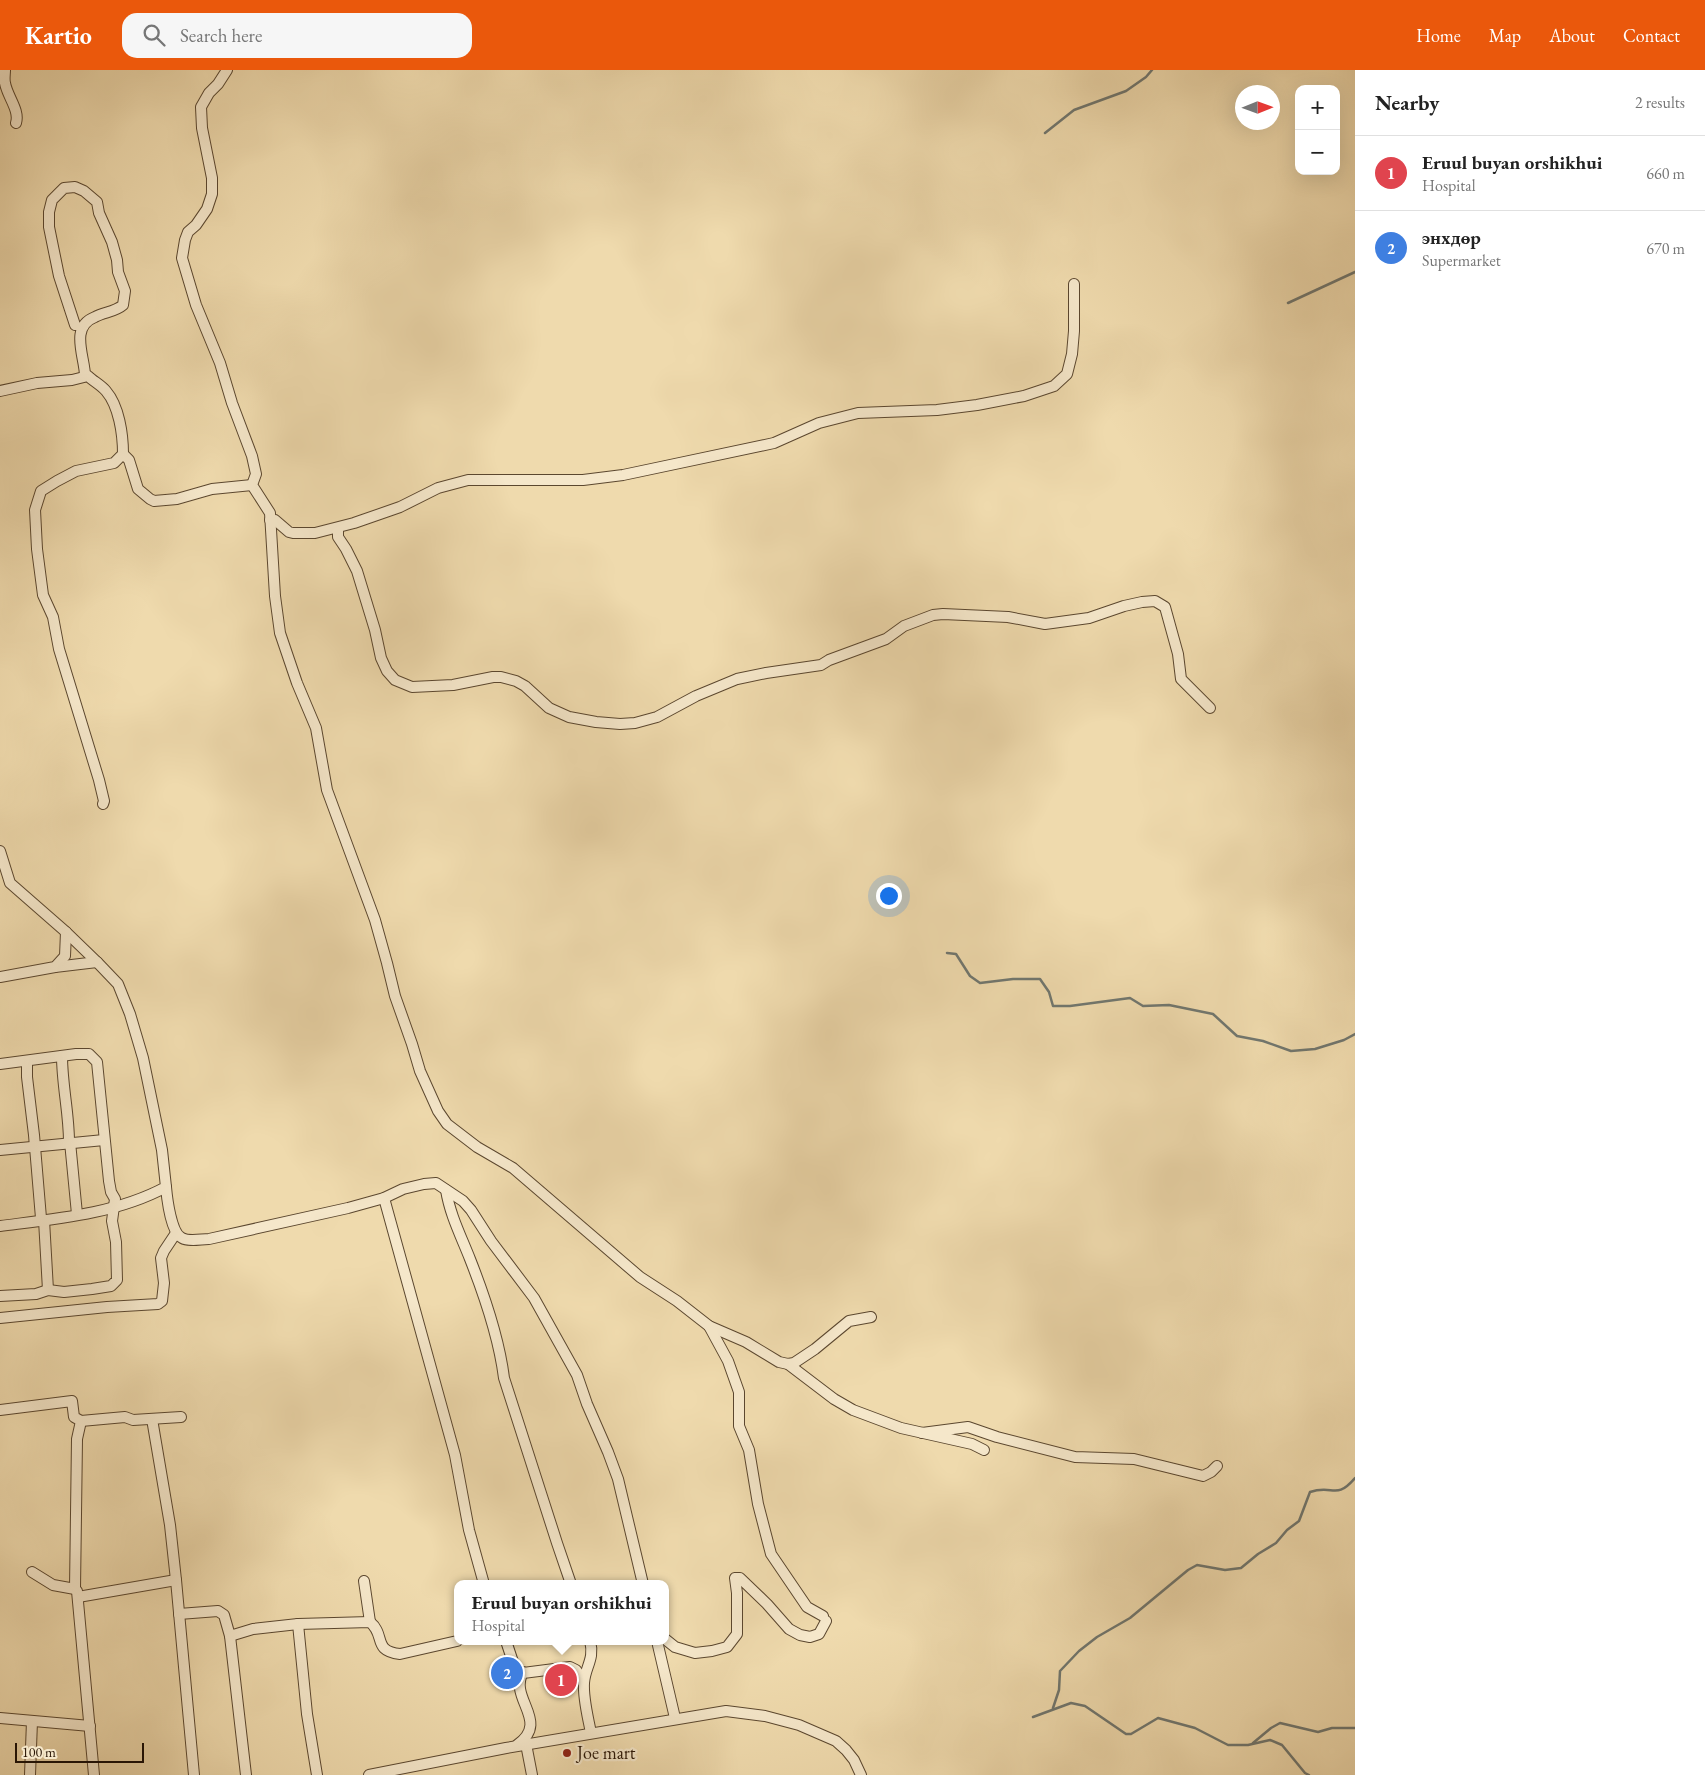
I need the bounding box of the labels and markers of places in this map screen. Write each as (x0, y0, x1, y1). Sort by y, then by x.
pin: 2 (491, 1654, 523, 1692)
pin: 1 (545, 1661, 577, 1699)
place label: Joe mart (575, 1741, 636, 1764)
marker: Joe mart (561, 1747, 573, 1759)

